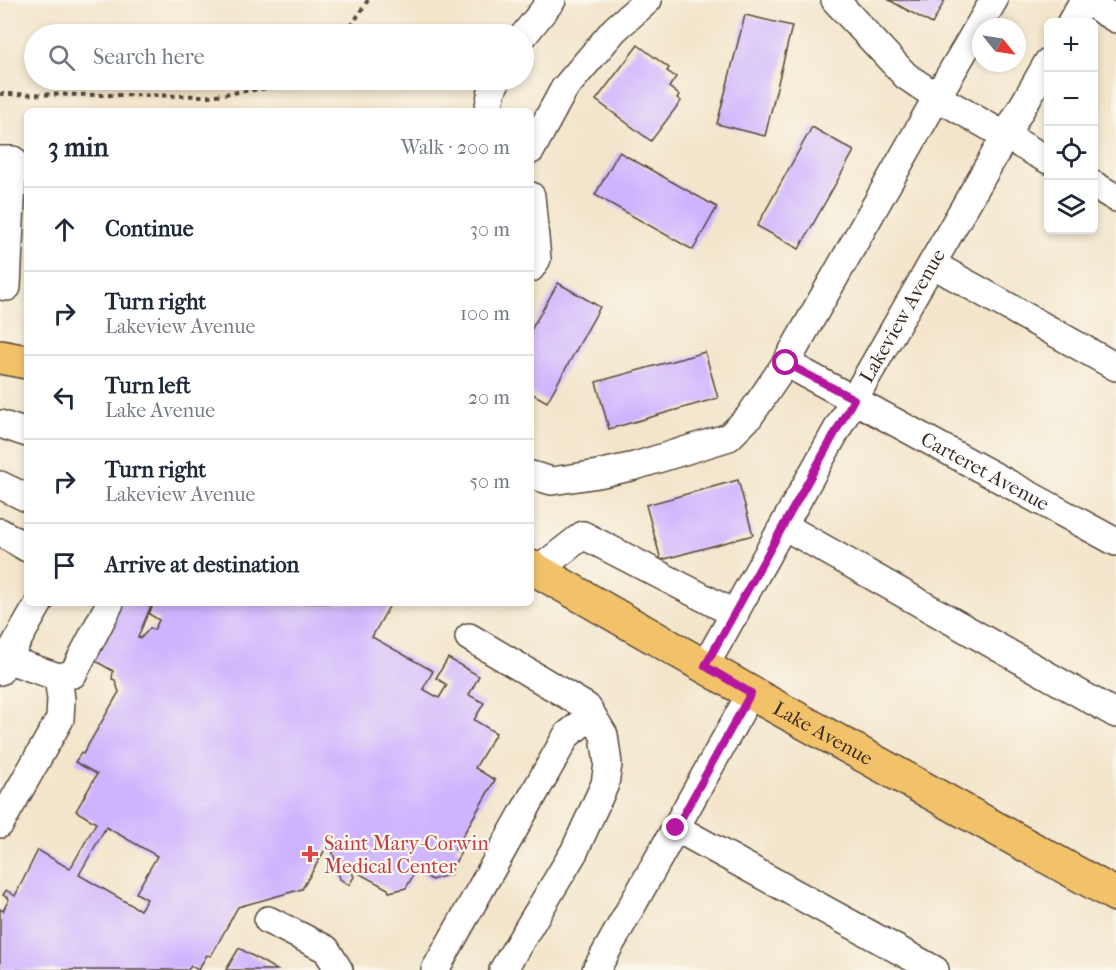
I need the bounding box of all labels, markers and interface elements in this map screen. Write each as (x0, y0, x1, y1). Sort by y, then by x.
north arrow (972, 18, 1026, 72)
map controls (1044, 18, 1098, 234)
button: + (1044, 18, 1098, 72)
search box (24, 24, 534, 90)
icon: search (45, 41, 78, 74)
text: Search here (93, 44, 205, 70)
button: − (1044, 72, 1098, 126)
button: locate (1044, 126, 1098, 180)
text: 3 min (48, 132, 109, 163)
text: Walk · 200 m (401, 136, 510, 159)
button: layers (1044, 180, 1098, 234)
icon: ahead (48, 213, 81, 246)
text: Continue (105, 216, 194, 242)
text: 30 m (470, 218, 510, 241)
street label: Lakeview Avenue (855, 245, 950, 387)
text: Turn right (105, 289, 206, 315)
icon: right (48, 297, 81, 330)
text: 100 m (460, 302, 510, 325)
text: Lakeview Avenue (105, 315, 255, 338)
route start (772, 349, 798, 375)
text: Turn left (105, 373, 191, 399)
icon: left (48, 381, 81, 414)
text: 20 m (468, 386, 510, 409)
text: Lake Avenue (105, 399, 215, 422)
street label: Carteret Avenue (917, 427, 1053, 515)
text: Turn right (105, 457, 206, 483)
icon: right (48, 465, 81, 498)
text: 50 m (469, 470, 510, 493)
text: Lakeview Avenue (105, 483, 255, 506)
icon: arrive (48, 549, 81, 582)
text: Arrive at destination (105, 552, 299, 578)
street label: Lake Avenue (769, 696, 877, 770)
route end (662, 814, 688, 840)
place label: Saint Mary-Corwin Medical Center (324, 832, 489, 878)
marker: Saint Mary-Corwin Medical Center (301, 845, 319, 863)

